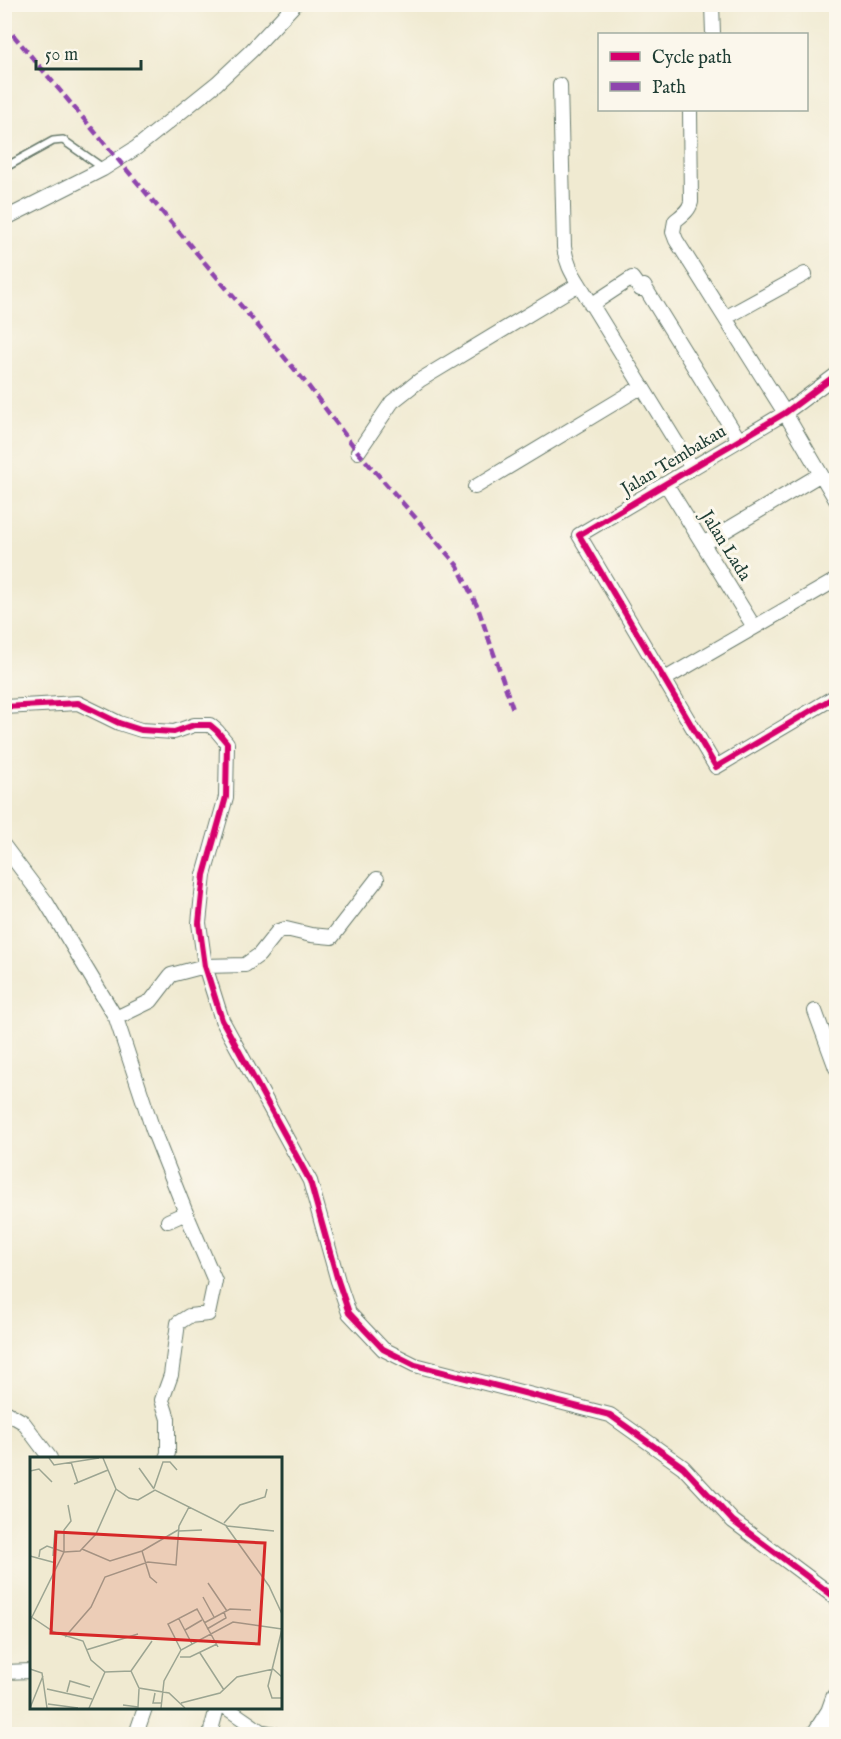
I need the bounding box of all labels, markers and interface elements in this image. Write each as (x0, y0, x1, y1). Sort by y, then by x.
scale bar (36, 33, 141, 71)
legend (598, 33, 808, 111)
text: 50 m (45, 44, 78, 67)
text: Cycle path (652, 47, 732, 70)
text: Path (652, 77, 686, 100)
street label: Jalan Tembakau (615, 421, 731, 502)
street label: Jalan Lada (693, 505, 756, 586)
inset map (30, 1457, 282, 1709)

